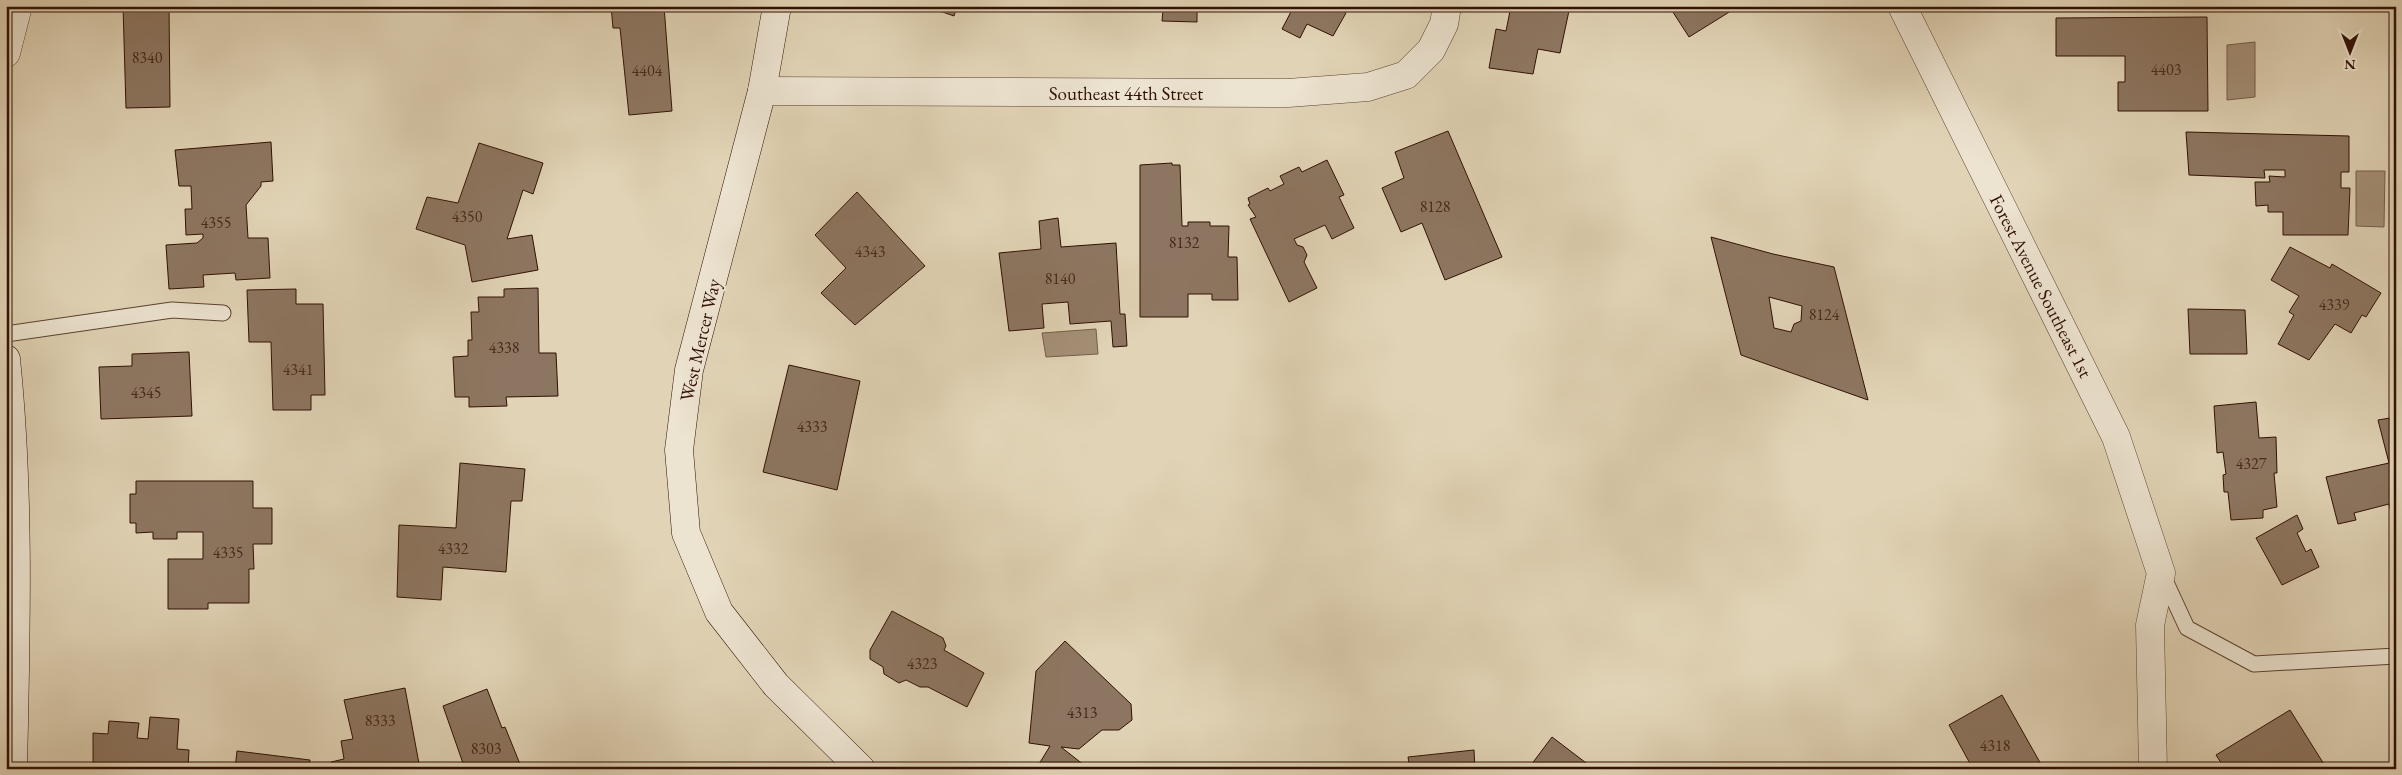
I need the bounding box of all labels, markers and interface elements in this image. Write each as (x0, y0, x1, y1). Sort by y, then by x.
north arrow (2324, 28, 2374, 78)
house number: 8340 (132, 47, 163, 68)
text: N (2344, 56, 2356, 74)
house number: 4403 (2151, 59, 2182, 80)
house number: 4404 (632, 60, 663, 81)
street label: Southeast 44th Street (1049, 81, 1203, 106)
street label: Forest Avenue Southeast 1st (1984, 190, 2098, 382)
house number: 8128 (1420, 196, 1451, 217)
house number: 4350 (452, 206, 483, 227)
house number: 4355 (201, 212, 231, 233)
house number: 8132 (1169, 232, 1200, 253)
house number: 4343 (855, 241, 886, 262)
house number: 8140 (1045, 268, 1076, 289)
street label: West Mercer Way (674, 275, 726, 404)
house number: 4339 (2319, 294, 2350, 315)
house number: 8124 (1809, 304, 1840, 325)
house number: 4338 (489, 337, 520, 358)
house number: 4341 (283, 359, 313, 380)
house number: 4345 (131, 382, 161, 403)
house number: 4333 (797, 416, 828, 437)
house number: 4327 (2236, 453, 2267, 474)
house number: 4332 (438, 538, 469, 559)
house number: 4335 (213, 542, 243, 563)
house number: 4323 (907, 653, 938, 674)
house number: 4313 (1067, 702, 1098, 723)
house number: 8333 (365, 710, 396, 731)
house number: 4318 (1980, 735, 2011, 756)
house number: 8303 (471, 738, 502, 759)

